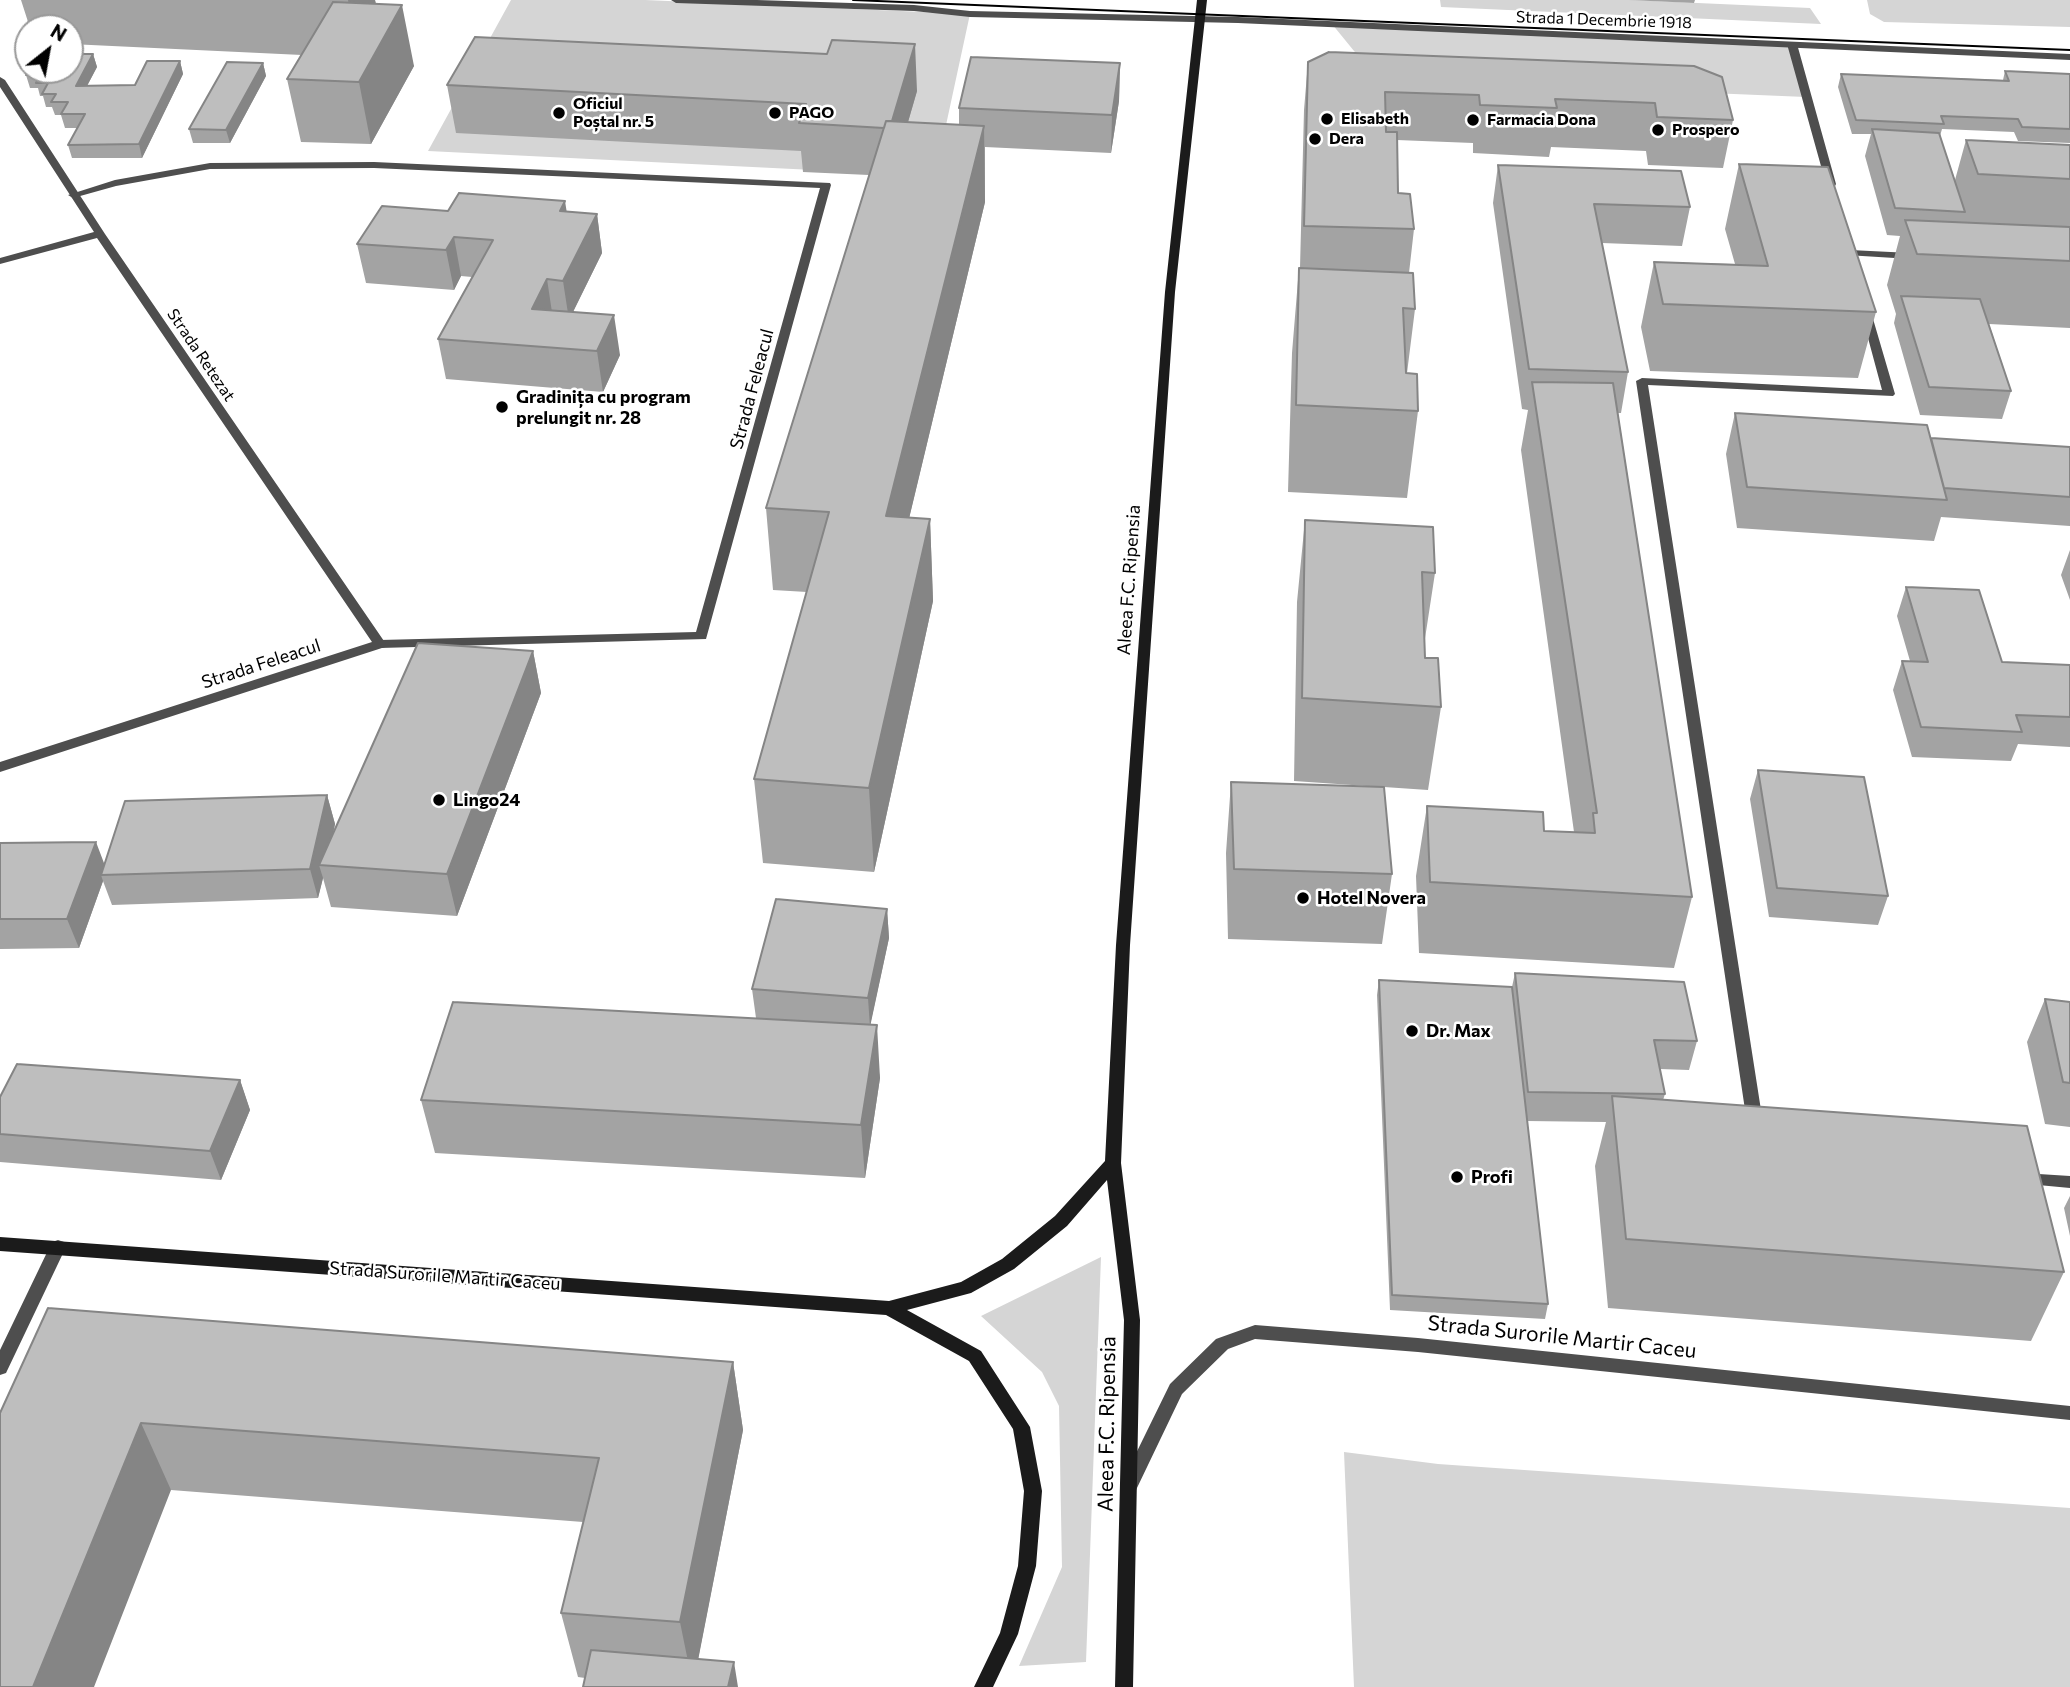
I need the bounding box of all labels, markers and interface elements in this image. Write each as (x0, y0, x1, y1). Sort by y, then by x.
street label: Strada 1 Decembrie 1918 (1516, 7, 1692, 33)
north arrow (14, 14, 84, 84)
text: N (47, 19, 71, 46)
place label: Oficiul Poștal nr. 5 (573, 94, 654, 132)
place label: PAGO (789, 103, 834, 123)
marker: Oficiul Poștal nr. 5 (551, 105, 567, 121)
marker: PAGO (767, 105, 783, 121)
place label: Elisabeth (1341, 109, 1409, 129)
place label: Farmacia Dona (1487, 110, 1596, 130)
marker: Elisabeth (1319, 111, 1335, 127)
marker: Farmacia Dona (1465, 112, 1481, 128)
place label: Prospero (1672, 120, 1739, 140)
marker: Prospero (1650, 122, 1666, 138)
place label: Dera (1329, 129, 1364, 149)
marker: Dera (1307, 131, 1323, 147)
street label: Strada Retezat (163, 305, 239, 405)
street label: Strada Feleacul (726, 326, 778, 452)
place label: Gradinița cu program prelungit nr. 28 (516, 386, 691, 428)
marker: Gradinița cu program prelungit nr. 28 (494, 399, 510, 415)
street label: Aleea F.C. Ripensia (1113, 504, 1145, 656)
street label: Strada Feleacul (199, 635, 323, 693)
place label: Lingo24 (453, 789, 520, 811)
marker: Lingo24 (431, 792, 447, 808)
place label: Hotel Novera (1317, 887, 1426, 909)
marker: Hotel Novera (1295, 890, 1311, 906)
place label: Dr. Max (1426, 1020, 1491, 1042)
marker: Dr. Max (1404, 1023, 1420, 1039)
place label: Profi (1471, 1166, 1513, 1188)
marker: Profi (1449, 1169, 1465, 1185)
street label: Strada Surorile Martir Caceu (329, 1257, 561, 1295)
street label: Strada Surorile Martir Caceu (1426, 1310, 1698, 1364)
street label: Aleea F.C. Ripensia (1093, 1336, 1121, 1512)

